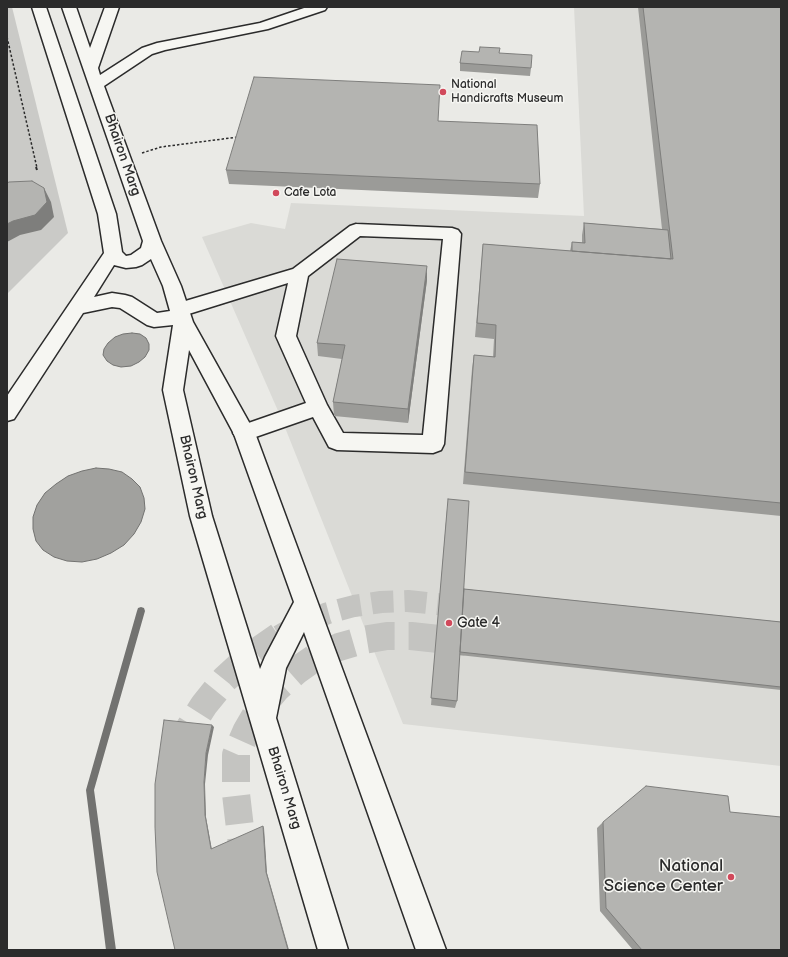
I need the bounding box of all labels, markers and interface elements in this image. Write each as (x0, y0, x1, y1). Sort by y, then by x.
place label: National Handicrafts Museum (451, 78, 563, 106)
marker: National Handicrafts Museum (438, 87, 448, 97)
street label: Bhairon Marg (100, 112, 144, 198)
place label: Cafe Lota (284, 186, 336, 200)
marker: Cafe Lota (271, 188, 281, 198)
street label: Bhairon Marg (175, 433, 211, 521)
place label: Gate 4 (457, 615, 500, 631)
marker: Gate 4 (444, 618, 454, 628)
street label: Bhairon Marg (263, 745, 305, 831)
place label: National Science Center (604, 857, 723, 897)
marker: National Science Center (726, 872, 736, 882)

